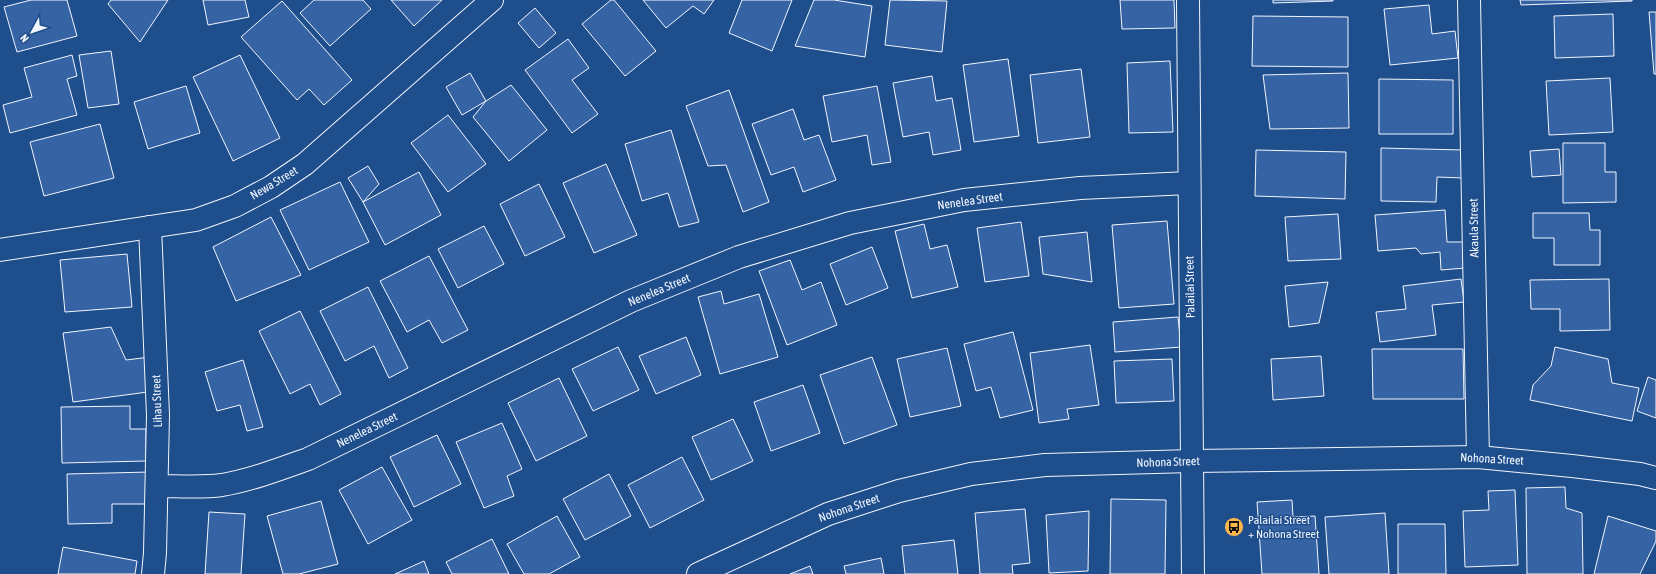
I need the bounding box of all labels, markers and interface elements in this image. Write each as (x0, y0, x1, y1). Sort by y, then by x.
north arrow (12, 12, 52, 52)
text: N (18, 32, 31, 45)
street label: Newa Street (248, 163, 301, 203)
street label: Nenelea Street (936, 189, 1004, 213)
street label: Akaula Street (1466, 198, 1482, 258)
street label: Palailai Street (1182, 255, 1198, 318)
street label: Nenelea Street (626, 270, 693, 309)
street label: Lihau Street (149, 374, 165, 428)
street label: Nenelea Street (334, 409, 400, 451)
street label: Nohona Street (1460, 450, 1525, 468)
street label: Nohona Street (1136, 454, 1201, 470)
street label: Nohona Street (817, 491, 882, 525)
place label: Palailai Street + Nohona Street (1248, 513, 1320, 541)
bus stop icon: Palailai Street + Nohona Street (1223, 516, 1245, 538)

